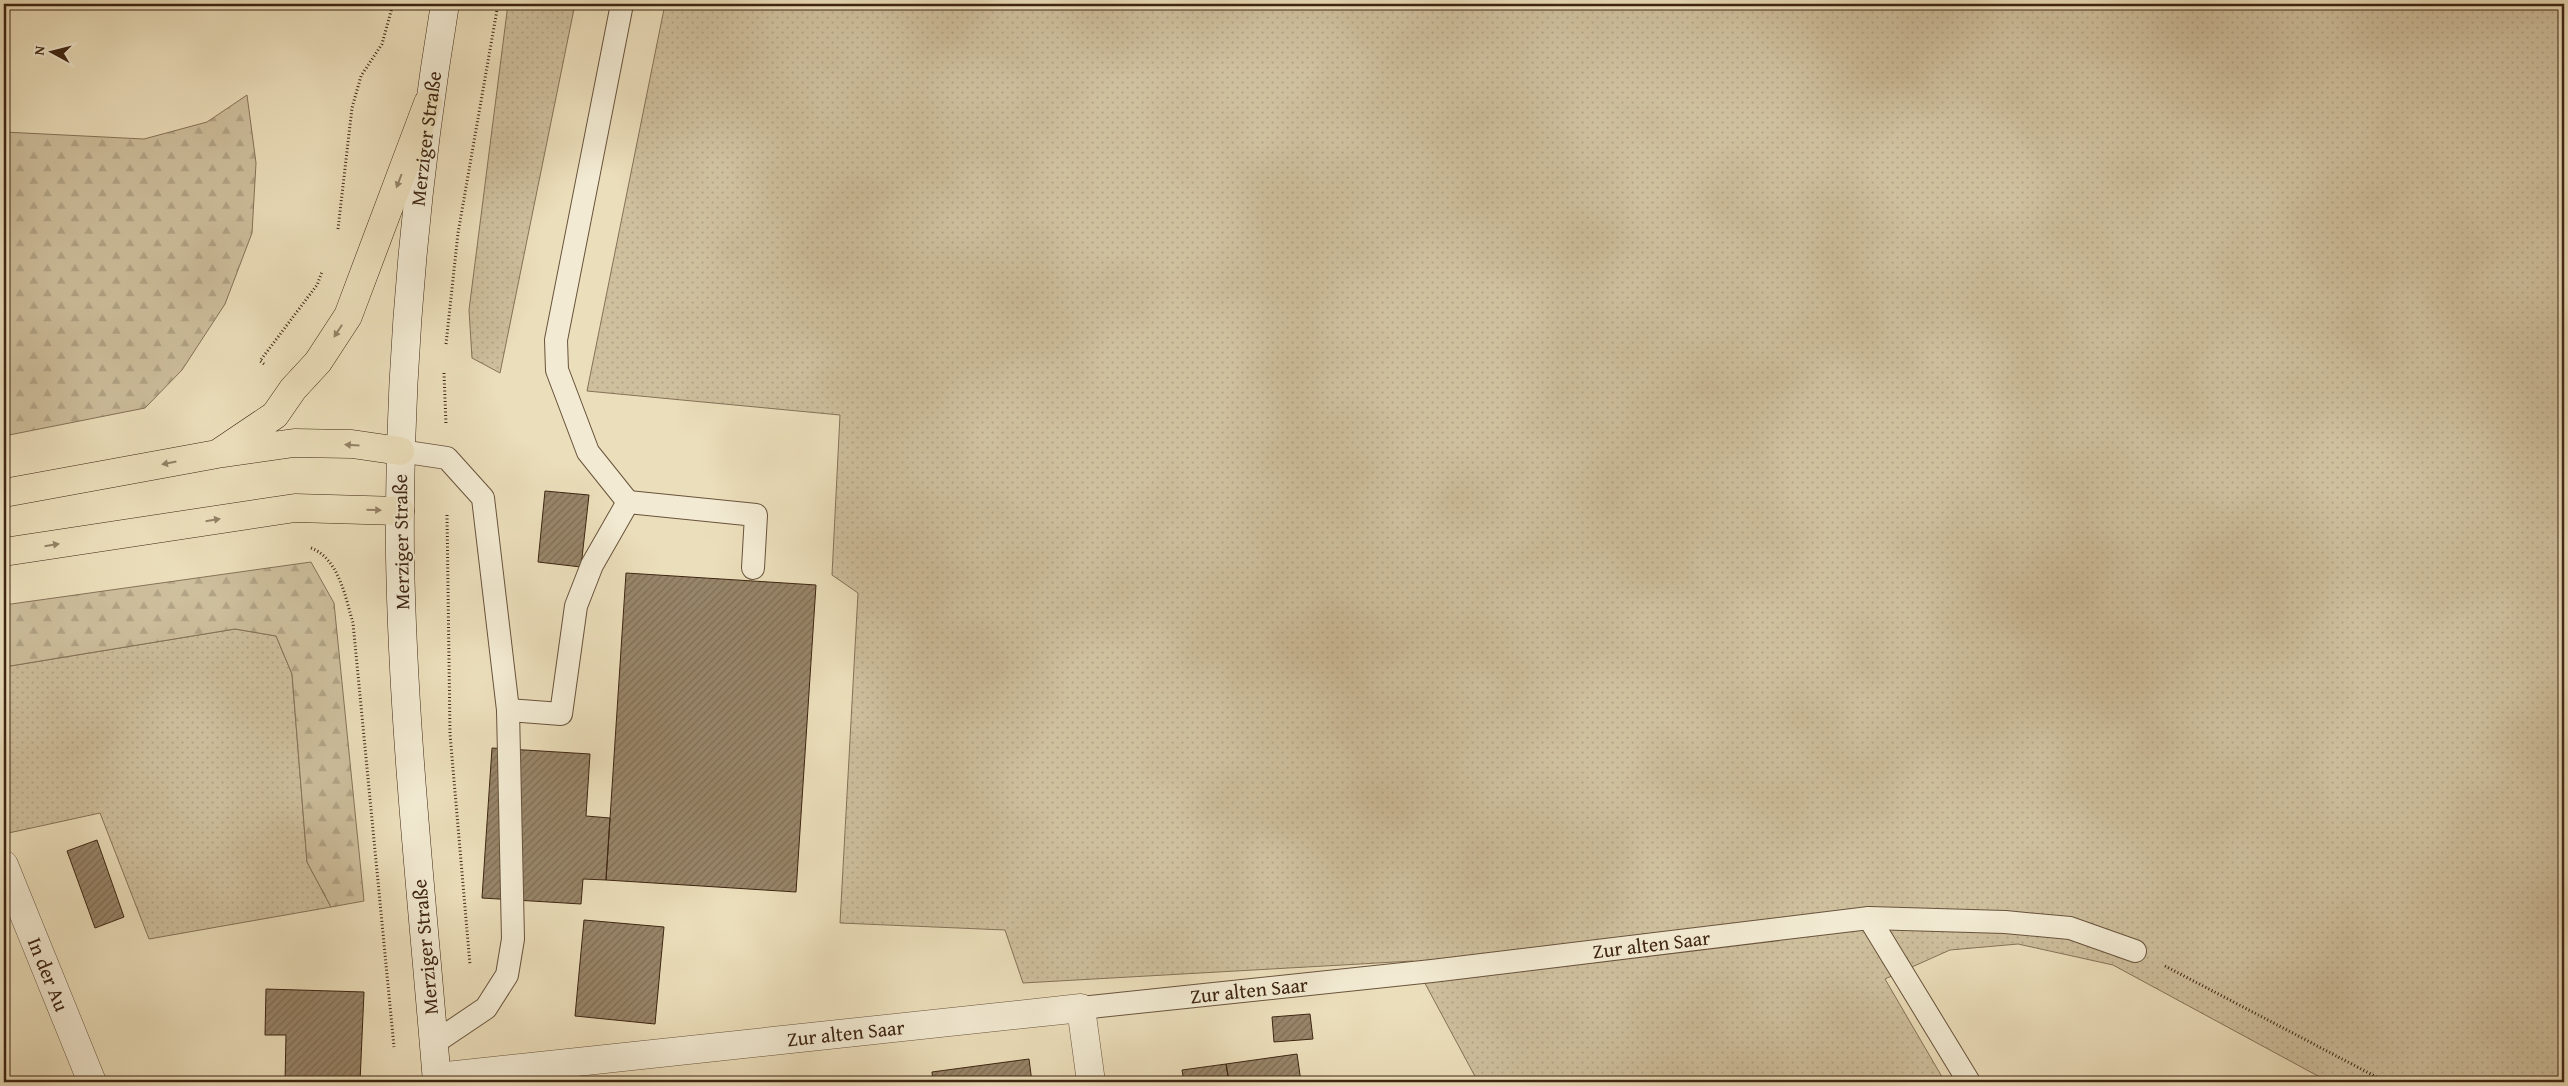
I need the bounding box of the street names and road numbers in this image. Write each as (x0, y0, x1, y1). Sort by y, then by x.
street label: Merziger Straße (403, 69, 448, 207)
street label: Merziger Straße (385, 474, 416, 610)
street label: Merziger Straße (404, 878, 445, 1016)
street label: Zur alten Saar (1591, 922, 1712, 965)
street label: In der Au (21, 933, 77, 1016)
street label: Zur alten Saar (1189, 969, 1309, 1010)
street label: Zur alten Saar (785, 1012, 906, 1053)

